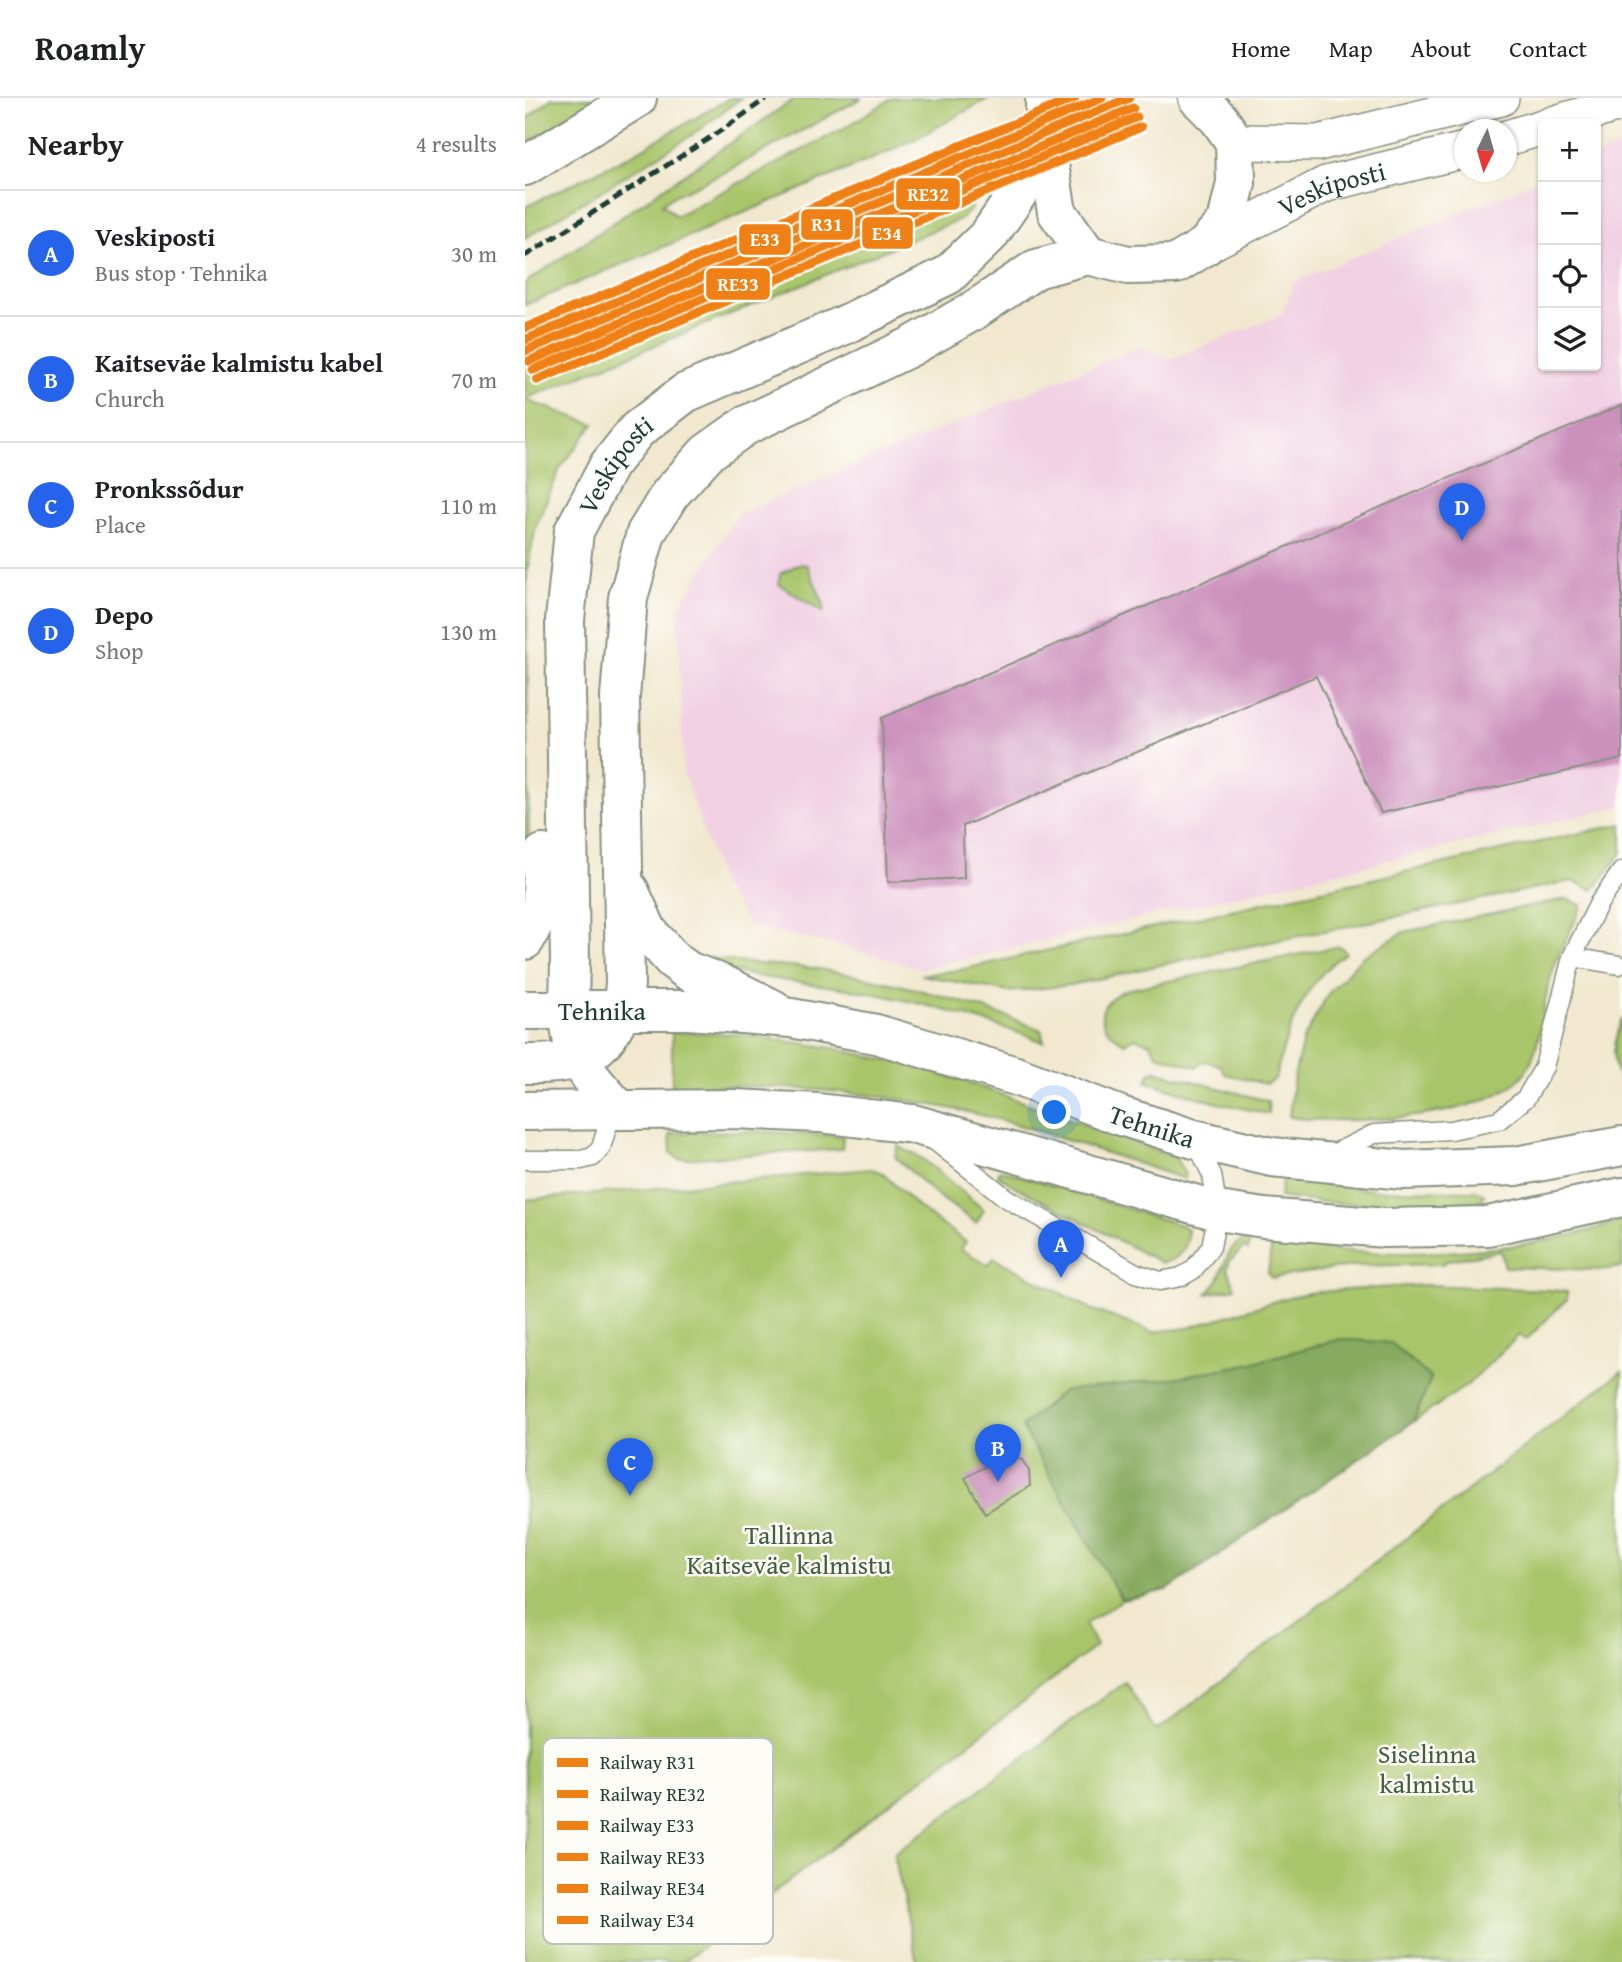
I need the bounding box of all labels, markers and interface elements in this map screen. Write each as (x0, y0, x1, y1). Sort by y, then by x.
text: Roamly (35, 24, 145, 72)
text: Home (1232, 31, 1291, 66)
text: Map (1329, 31, 1373, 66)
text: About (1411, 31, 1471, 66)
text: Contact (1509, 31, 1587, 66)
north arrow (1454, 119, 1517, 182)
map controls (1538, 119, 1601, 371)
button: + (1538, 119, 1601, 182)
text: Nearby (28, 122, 124, 166)
text: 4 results (416, 127, 497, 160)
street label: Veskiposti (1271, 151, 1389, 225)
line badge: RE32 (895, 177, 961, 211)
text: RE32 (907, 180, 949, 208)
button: − (1538, 182, 1601, 245)
line badge: R31 (800, 208, 854, 241)
text: R31 (811, 210, 843, 238)
line badge: E34 (861, 216, 914, 250)
text: Veskiposti (95, 217, 215, 256)
text: E34 (872, 219, 902, 247)
line badge: E33 (738, 223, 792, 256)
text: E33 (750, 225, 780, 253)
text: A (44, 237, 58, 270)
text: 30 m (451, 237, 497, 270)
button: locate (1538, 245, 1601, 308)
text: Bus stop · Tehnika (95, 256, 268, 289)
line badge: RE33 (705, 267, 771, 301)
text: RE33 (717, 270, 759, 298)
button: layers (1538, 308, 1601, 371)
text: Kaitseväe kalmistu kabel (95, 343, 383, 382)
text: B (44, 363, 58, 396)
text: 70 m (451, 363, 497, 396)
text: Church (95, 382, 165, 415)
street label: Veskiposti (567, 405, 661, 520)
text: Pronkssõdur (95, 469, 244, 508)
pin: D (1439, 483, 1485, 541)
text: C (44, 489, 58, 522)
text: 110 m (440, 489, 497, 522)
text: Place (95, 508, 146, 541)
text: Depo (95, 595, 153, 634)
text: D (44, 615, 58, 648)
text: 130 m (440, 615, 497, 648)
text: Shop (95, 634, 143, 667)
street label: Tehnika (558, 991, 647, 1030)
street label: Tehnika (1104, 1094, 1201, 1158)
your location (1037, 1095, 1071, 1129)
pin: A (1038, 1220, 1084, 1278)
pin: B (975, 1424, 1021, 1482)
pin: C (607, 1438, 653, 1496)
park label: Tallinna Kaitseväe kalmistu (687, 1515, 891, 1584)
park label: Siselinna kalmistu (1378, 1734, 1477, 1803)
legend (543, 1738, 773, 1944)
text: Railway R31 (600, 1748, 696, 1776)
text: Railway RE32 (600, 1780, 705, 1808)
text: Railway E33 (600, 1811, 694, 1839)
text: Railway RE33 (600, 1843, 705, 1871)
text: Railway RE34 (600, 1874, 705, 1902)
text: Railway E34 (600, 1906, 694, 1934)

